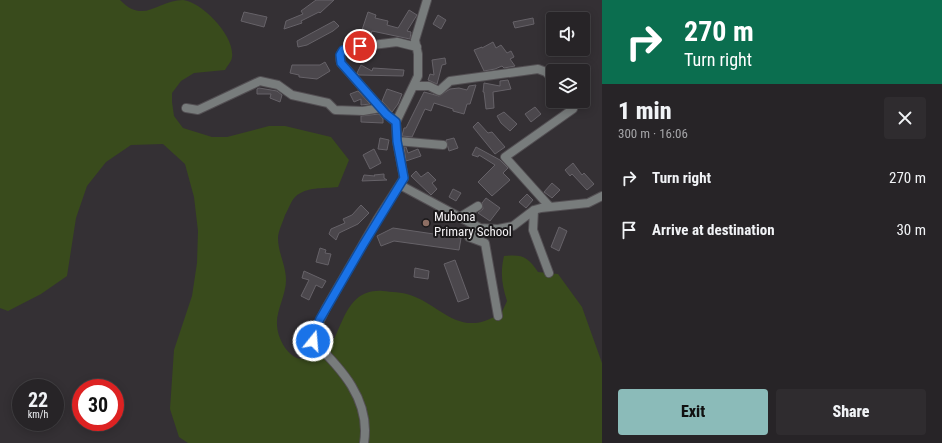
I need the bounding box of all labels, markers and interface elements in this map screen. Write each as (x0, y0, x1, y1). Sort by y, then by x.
map controls (546, 12, 590, 108)
button: sound (546, 12, 590, 56)
text: 270 m (684, 15, 754, 48)
icon: right (618, 16, 670, 68)
pin (343, 29, 377, 63)
icon: arrive (349, 35, 371, 57)
text: Turn right (684, 49, 752, 70)
button: layers (546, 64, 590, 108)
text: 1 min (618, 97, 672, 125)
button: close (884, 97, 926, 139)
text: 300 m · 16:06 (618, 126, 688, 141)
icon: right (618, 167, 640, 189)
text: Turn right (652, 169, 711, 187)
text: 270 m (889, 169, 926, 187)
place label: Mubona Primary School (434, 209, 512, 239)
marker: Mubona Primary School (421, 218, 431, 228)
icon: arrive (618, 219, 640, 241)
text: Arrive at destination (652, 221, 775, 239)
text: 30 m (896, 221, 926, 239)
position arrow (292, 320, 334, 362)
speed limit sign: 30 (72, 379, 124, 431)
text: 22 (28, 388, 48, 412)
button: Exit (618, 389, 768, 435)
button: Share (776, 389, 926, 435)
text: km/h (28, 409, 48, 420)

